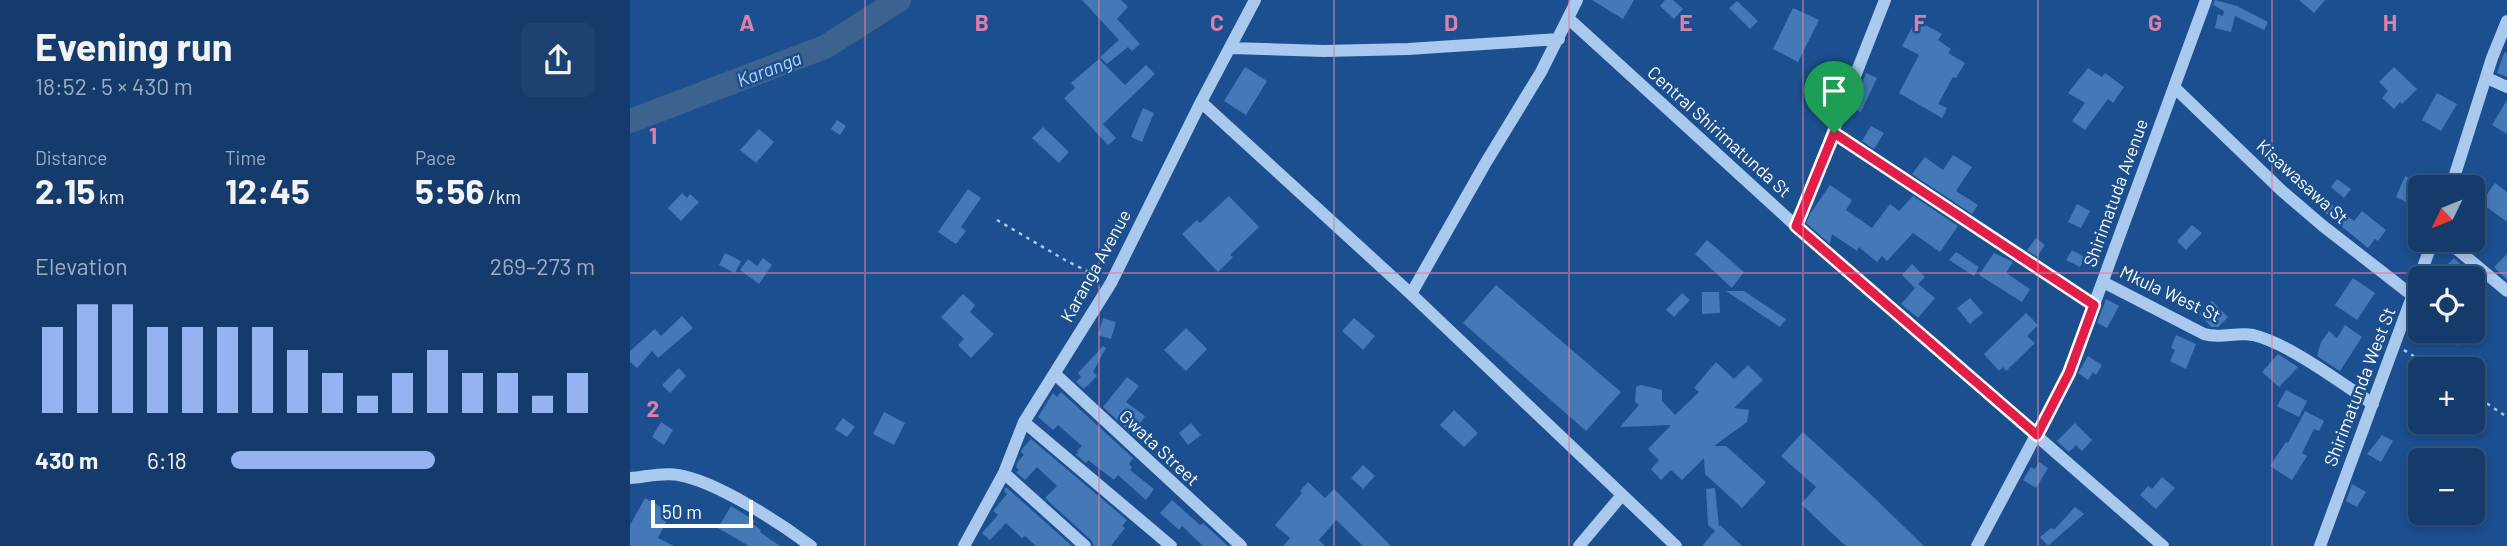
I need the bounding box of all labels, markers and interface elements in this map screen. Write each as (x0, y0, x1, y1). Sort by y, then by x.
text: A (739, 8, 755, 36)
text: B (975, 8, 989, 36)
text: C (1210, 8, 1224, 36)
text: D (1444, 8, 1458, 36)
text: E (1679, 8, 1693, 36)
text: F (1914, 8, 1927, 36)
text: G (2148, 8, 2162, 36)
text: H (2383, 8, 2397, 36)
text: Evening run (35, 23, 233, 69)
button: share (521, 23, 595, 97)
water label: Karanga (733, 46, 804, 91)
street label: Central Shirimatunda St (1643, 61, 1796, 202)
pin (1804, 61, 1864, 133)
text: 18:52 · 5 × 430 m (35, 72, 193, 100)
icon: arrive (1815, 72, 1853, 110)
street label: Shirimatuda Avenue (2078, 116, 2152, 270)
text: 1 (649, 121, 657, 149)
street label: Kisawasawa St (2252, 134, 2353, 228)
text: Distance (35, 146, 107, 169)
text: Time (225, 146, 266, 169)
text: Pace (415, 146, 456, 169)
text: 2.15 (35, 169, 95, 211)
text: 12:45 (225, 169, 310, 211)
text: 5:56 (415, 169, 484, 211)
north arrow (2408, 175, 2485, 252)
map controls (2408, 175, 2485, 525)
text: km (95, 185, 124, 208)
text: /km (484, 185, 521, 208)
street label: Karanga Avenue (1055, 205, 1135, 326)
text: Elevation (35, 252, 128, 280)
text: 269–273 m (490, 252, 595, 280)
street label: Mkula West St (2117, 260, 2224, 326)
button: locate (2408, 266, 2485, 343)
street label: Shirimatunda West St (2319, 304, 2400, 469)
button: + (2408, 357, 2485, 434)
text: 2 (647, 394, 659, 422)
street label: Gwata Street (1115, 405, 1204, 490)
text: 430 m (35, 446, 98, 474)
text: 6:18 (147, 446, 187, 474)
button: − (2408, 448, 2485, 525)
scale bar (651, 497, 752, 529)
text: 50 m (662, 500, 702, 523)

